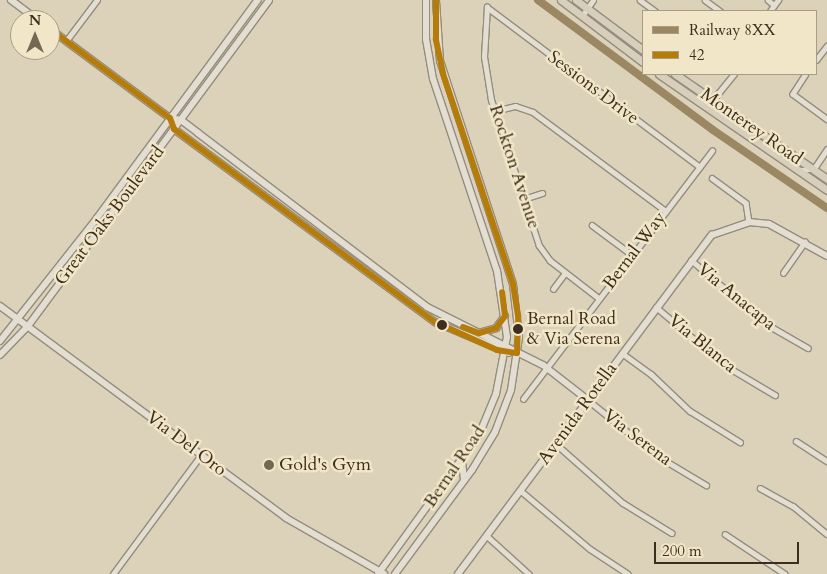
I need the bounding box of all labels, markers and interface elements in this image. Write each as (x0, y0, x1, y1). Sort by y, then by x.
north arrow (10, 10, 60, 60)
legend (642, 10, 817, 75)
text: N (29, 11, 41, 30)
text: Railway 8XX (689, 20, 776, 40)
text: 42 (689, 45, 704, 65)
street label: Sessions Drive (543, 47, 643, 129)
street label: Monterey Road (696, 84, 806, 170)
street label: Rockton Avenue (484, 102, 544, 232)
street label: Great Oaks Boulevard (51, 142, 169, 290)
street label: Bernal Way (599, 208, 671, 294)
street label: Via Anacapa (692, 259, 780, 335)
place label: Bernal Road & Via Serena (527, 309, 621, 349)
street label: Via Blanca (663, 310, 741, 378)
unlabelled marker (437, 320, 447, 330)
marker: Bernal Road & Via Serena (513, 324, 523, 334)
street label: Avenida Rotella (534, 359, 622, 469)
street label: Via Serena (598, 405, 676, 471)
street label: Via Del Oro (142, 407, 230, 481)
street label: Bernal Road (420, 422, 490, 512)
place label: Gold's Gym (279, 454, 371, 476)
marker: Gold's Gym (263, 459, 275, 471)
scale bar (657, 532, 802, 564)
text: 200 m (662, 541, 702, 561)

